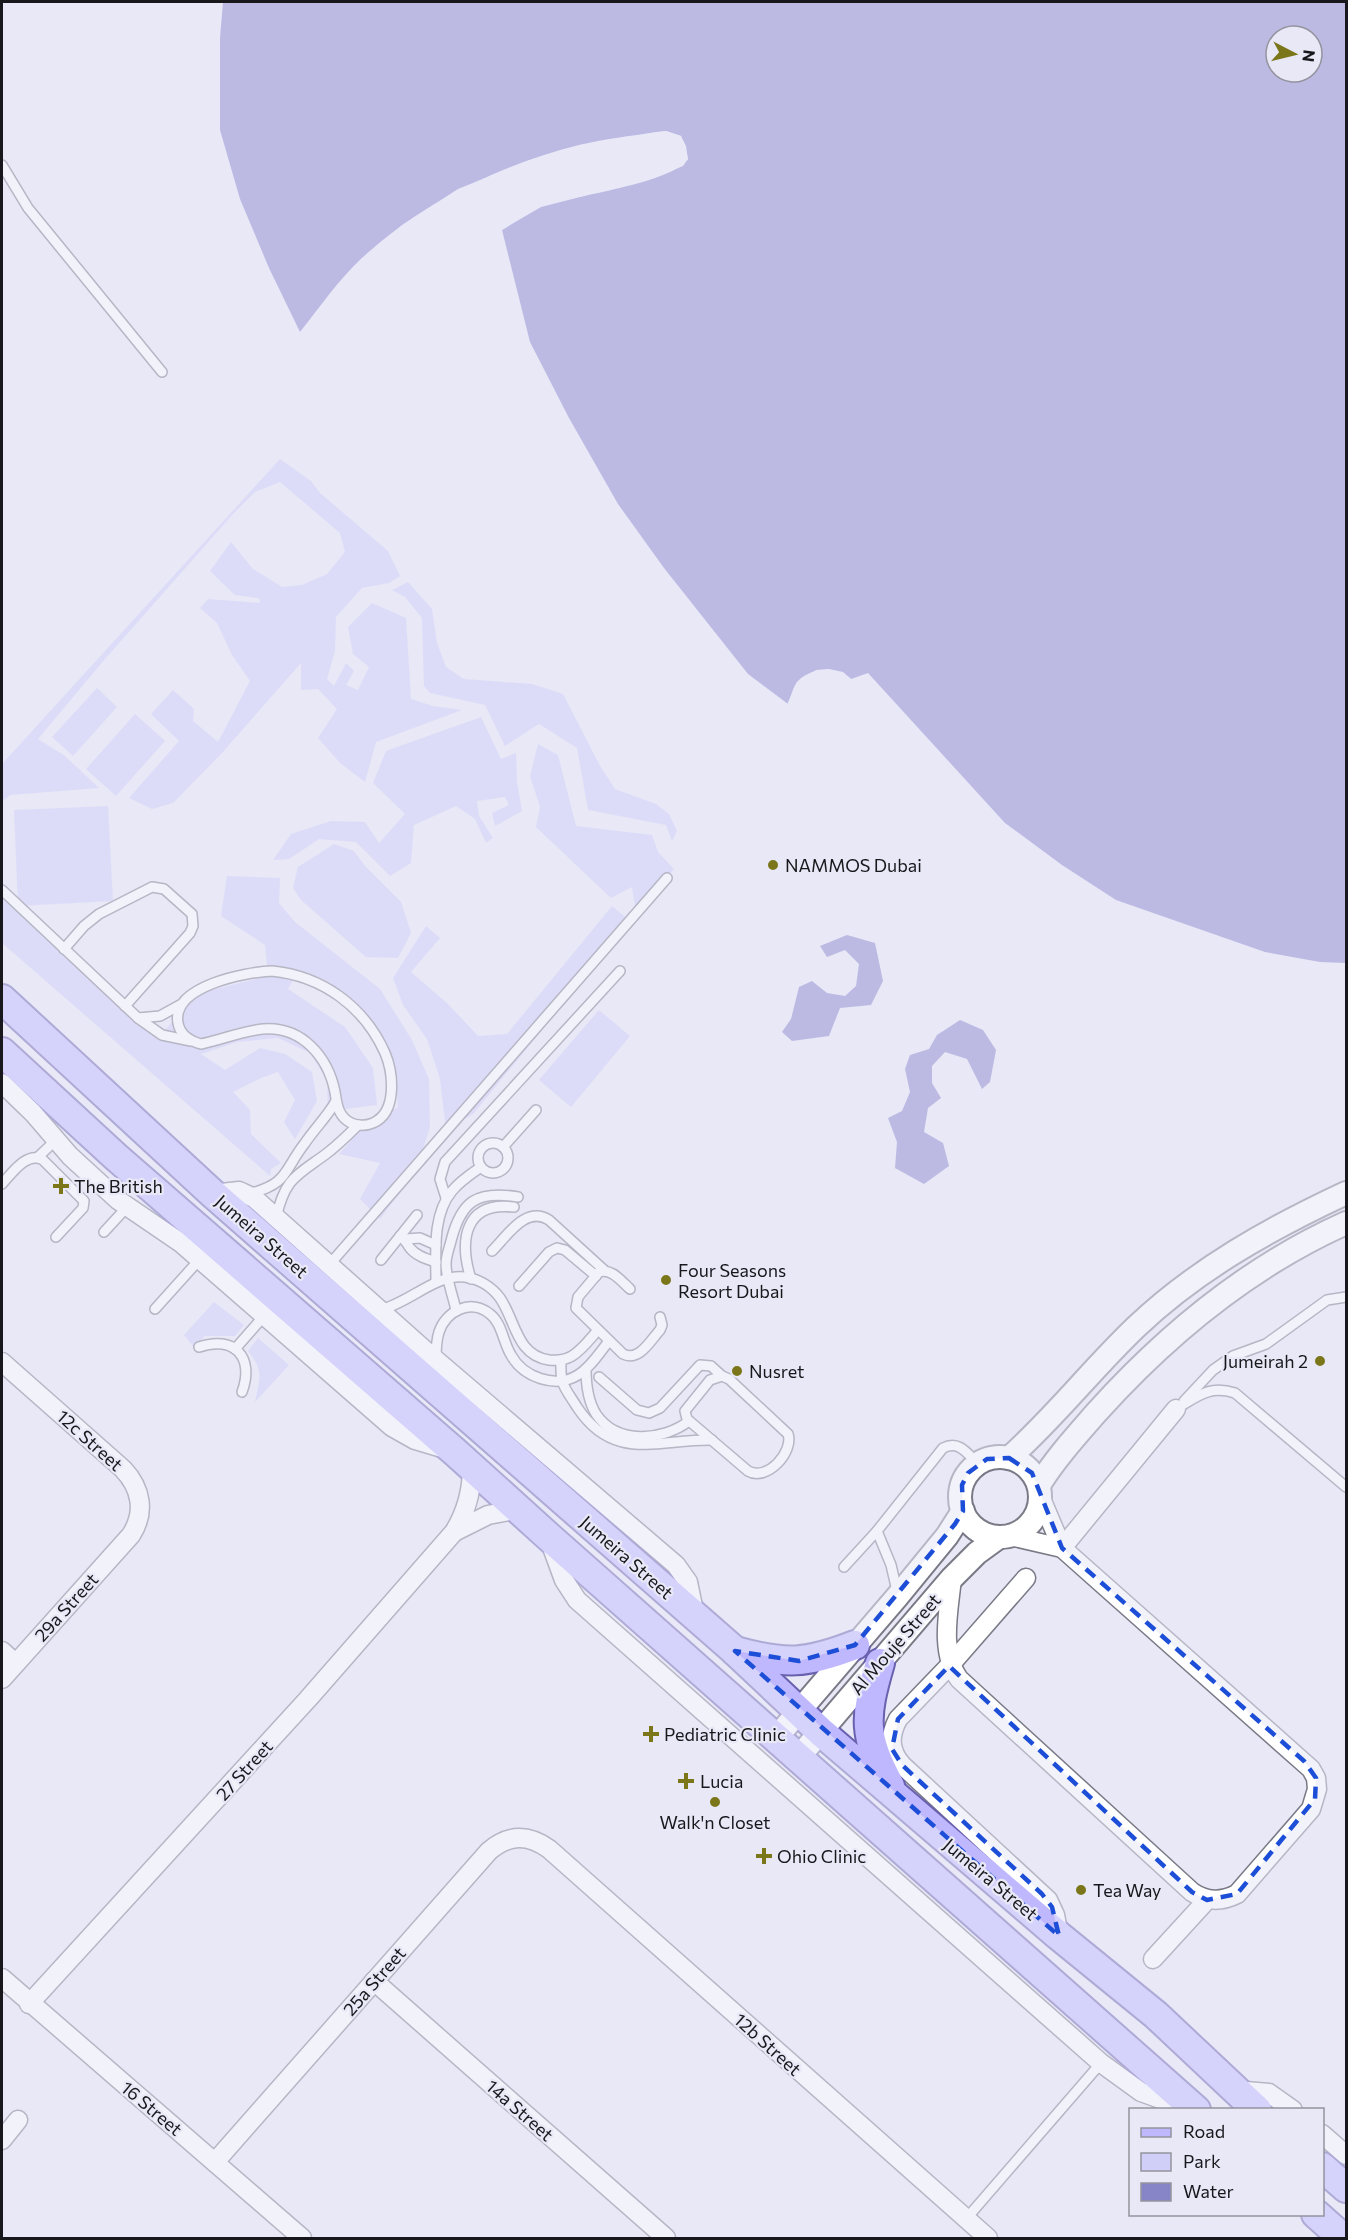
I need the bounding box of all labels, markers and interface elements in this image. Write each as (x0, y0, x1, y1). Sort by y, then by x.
north arrow (1264, 24, 1324, 84)
text: N (1299, 49, 1320, 63)
place label: NAMMOS Dubai (785, 854, 922, 876)
marker: NAMMOS Dubai (766, 858, 780, 872)
place label: The British (74, 1175, 163, 1197)
marker: The British (52, 1177, 70, 1195)
street label: Jumeira Street (211, 1190, 313, 1282)
place label: Four Seasons Resort Dubai (678, 1259, 786, 1302)
marker: Four Seasons Resort Dubai (659, 1273, 673, 1287)
place label: Jumeirah 2 (1223, 1350, 1308, 1372)
marker: Jumeirah 2 (1313, 1354, 1327, 1368)
place label: Nusret (749, 1360, 804, 1382)
marker: Nusret (730, 1364, 744, 1378)
street label: 12c Street (53, 1405, 127, 1475)
street label: Jumeira Street (576, 1511, 678, 1603)
street label: 29a Street (30, 1568, 102, 1646)
street label: Al Mouje Street (845, 1589, 945, 1699)
place label: Pediatric Clinic (664, 1723, 786, 1745)
marker: Pediatric Clinic (642, 1725, 660, 1743)
street label: 27 Street (211, 1735, 277, 1805)
place label: Lucia (700, 1770, 743, 1792)
marker: Lucia (677, 1772, 695, 1790)
marker: Walk'n Closet (708, 1795, 722, 1809)
place label: Walk'n Closet (660, 1811, 770, 1833)
street label: Jumeira Street (940, 1833, 1042, 1925)
place label: Ohio Clinic (777, 1845, 866, 1867)
marker: Ohio Clinic (755, 1847, 773, 1865)
place label: Tea Way (1093, 1879, 1161, 1901)
marker: Tea Way (1074, 1883, 1088, 1897)
street label: 25a Street (338, 1942, 410, 2020)
street label: 12b Street (730, 2008, 806, 2080)
street label: 14a Street (482, 2075, 558, 2145)
street label: 16 Street (117, 2076, 187, 2140)
legend (1129, 2108, 1324, 2216)
text: Road (1183, 2120, 1225, 2142)
text: Park (1183, 2150, 1221, 2172)
text: Water (1183, 2180, 1234, 2202)

